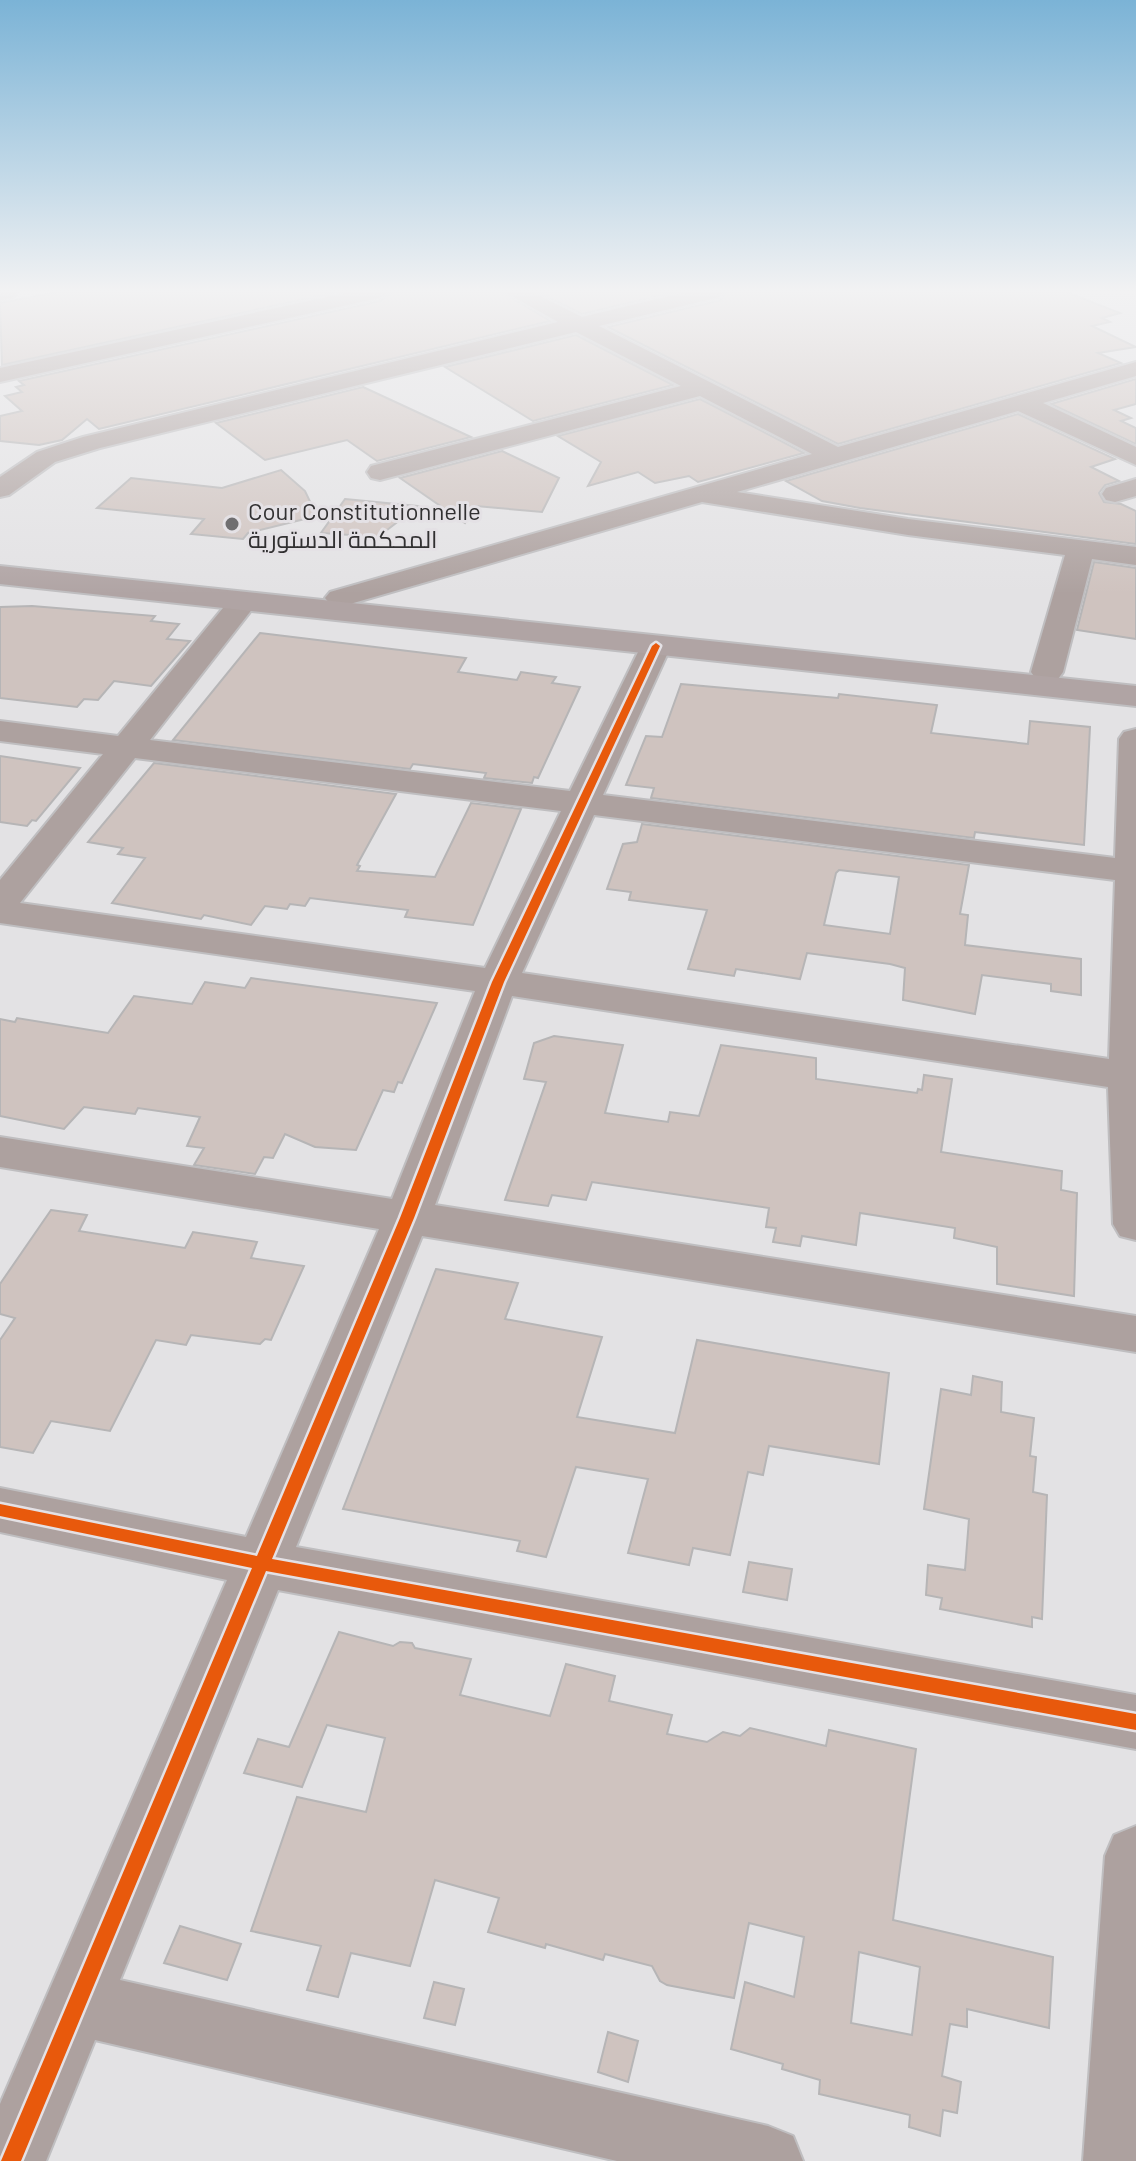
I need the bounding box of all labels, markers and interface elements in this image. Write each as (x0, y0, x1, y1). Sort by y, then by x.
place label: Cour Constitutionnelle المحكمة الدستورية (248, 496, 481, 553)
marker: Cour Constitutionnelle المحكمة الدستورية (223, 515, 241, 533)

